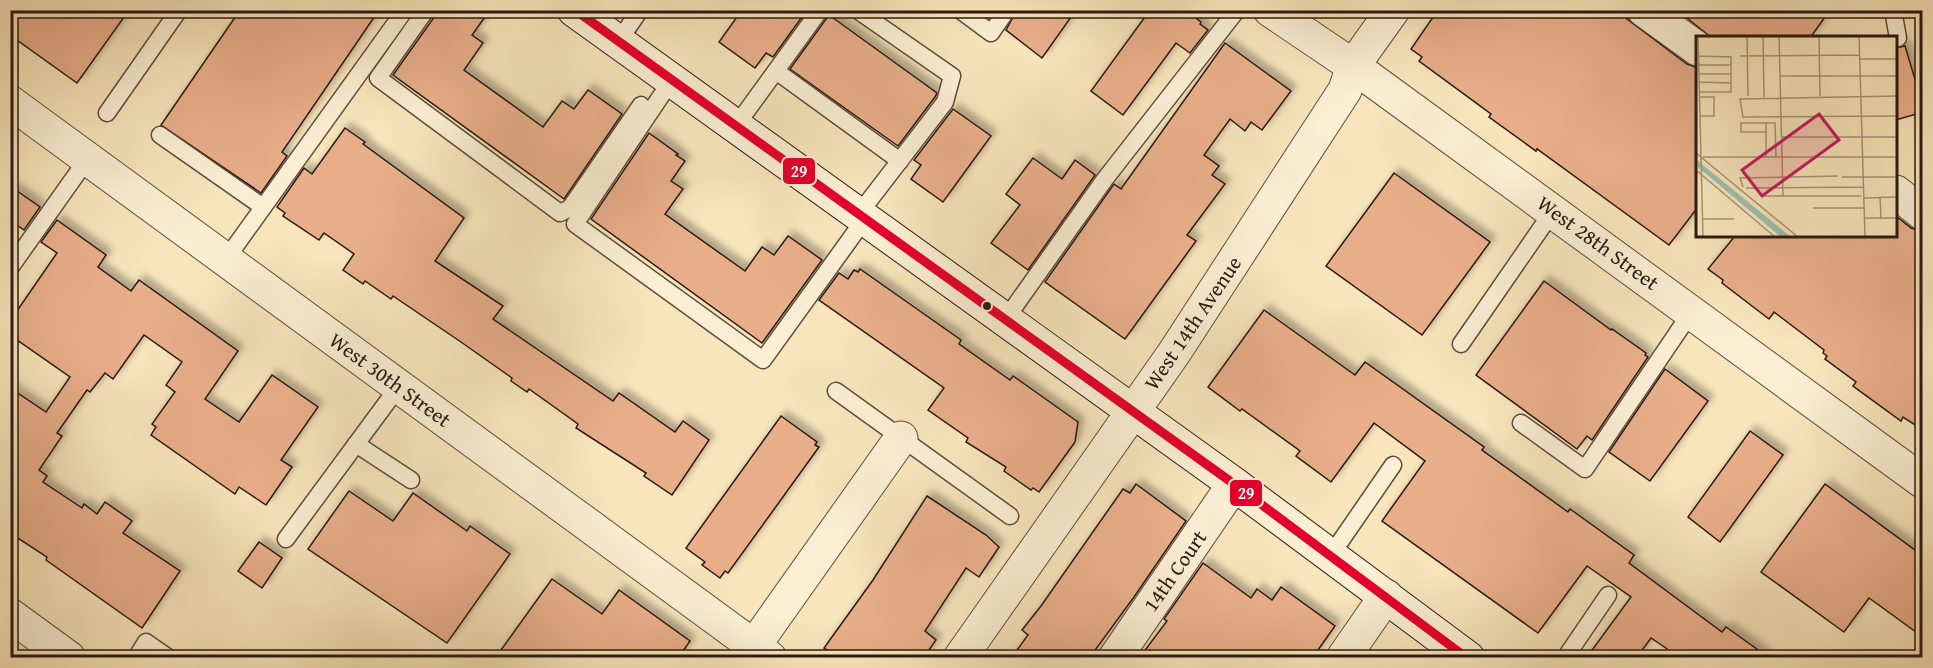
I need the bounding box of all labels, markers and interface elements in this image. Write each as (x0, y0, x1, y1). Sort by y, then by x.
inset map (1696, 36, 1897, 237)
line badge: 29 (782, 157, 816, 185)
text: 29 (791, 159, 807, 183)
street label: West 28th Street (1531, 188, 1666, 298)
street label: West 14th Avenue (1136, 249, 1249, 396)
unlabelled marker (981, 300, 993, 312)
street label: West 30th Street (323, 325, 458, 435)
line badge: 29 (1229, 479, 1263, 507)
text: 29 (1238, 481, 1254, 505)
street label: 14th Court (1135, 523, 1214, 618)

